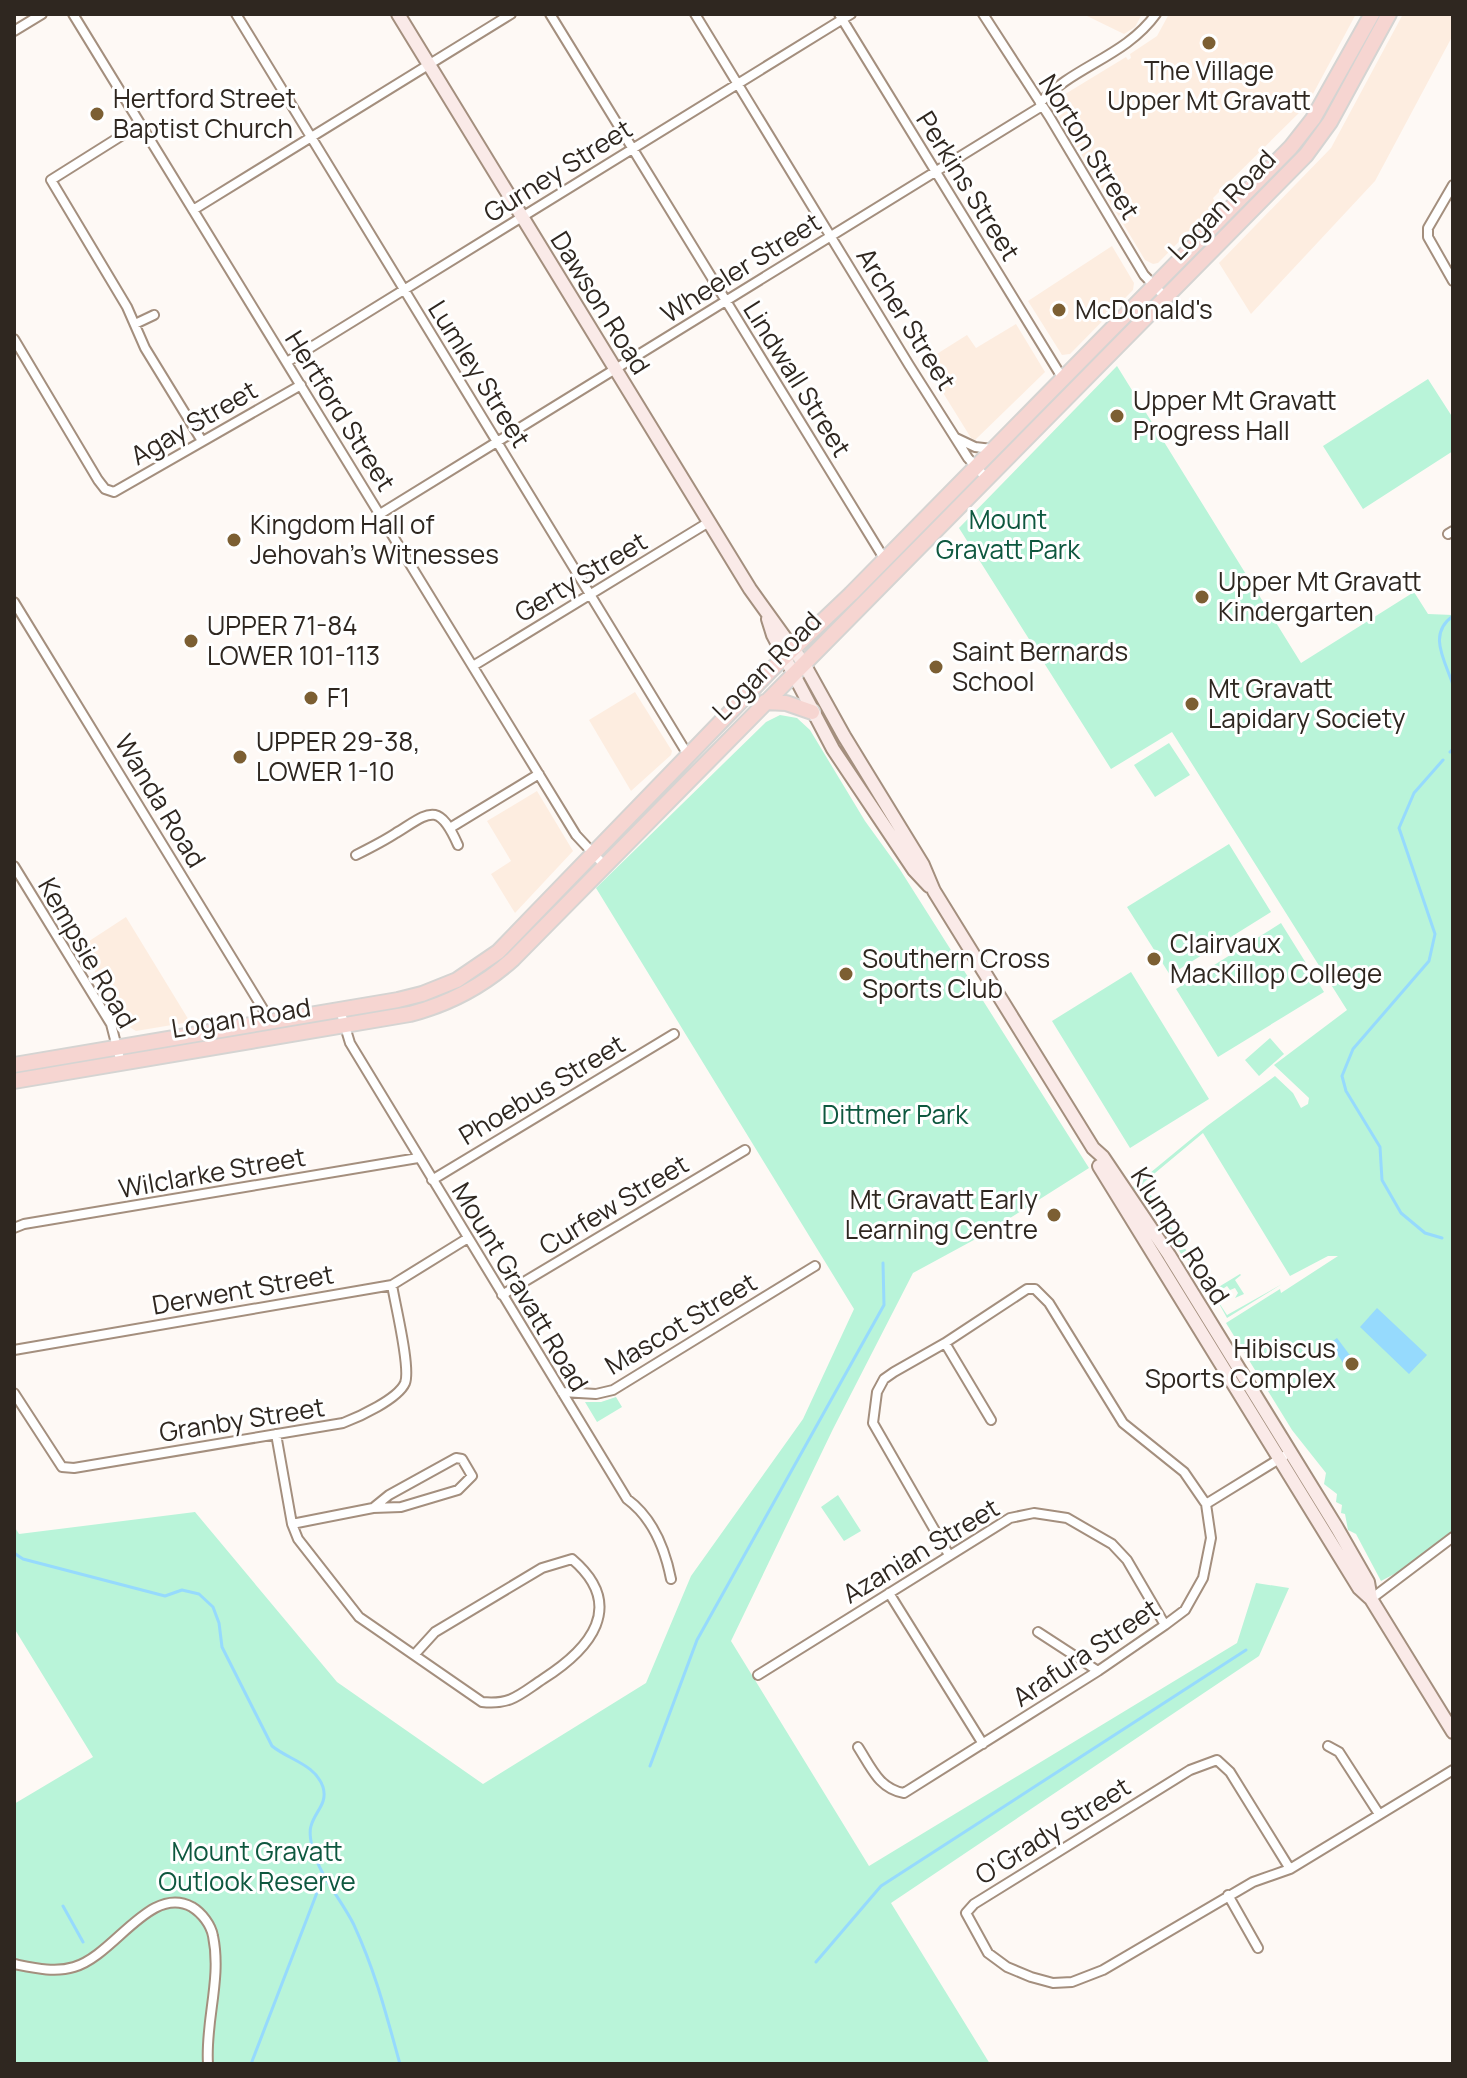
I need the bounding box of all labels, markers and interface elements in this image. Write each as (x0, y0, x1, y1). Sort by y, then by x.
marker: The Village Upper Mt Gravatt (1200, 34, 1218, 52)
place label: The Village Upper Mt Gravatt (1107, 52, 1311, 118)
street label: Norton Street (1031, 67, 1149, 226)
place label: Hertford Street Baptist Church (113, 80, 296, 146)
street label: Perkins Street (909, 104, 1029, 267)
marker: Hertford Street Baptist Church (88, 105, 106, 123)
street label: Gurney Street (476, 110, 639, 230)
street label: Logan Road (1159, 141, 1283, 267)
street label: Wheeler Street (654, 204, 827, 331)
street label: Dawson Road (543, 224, 659, 381)
street label: Archer Street (849, 240, 965, 397)
place label: McDonald's (1075, 291, 1213, 327)
street label: Lumley Street (420, 293, 539, 454)
street label: Lindwall Street (736, 294, 860, 463)
marker: McDonald's (1050, 301, 1068, 319)
street label: Hertford Street (277, 323, 405, 498)
street label: Agay Street (124, 371, 263, 473)
place label: Upper Mt Gravatt Progress Hall (1133, 382, 1337, 448)
marker: Upper Mt Gravatt Progress Hall (1108, 407, 1126, 425)
park label: Mount Gravatt Park (936, 501, 1081, 567)
place label: Kingdom Hall of Jehovah's Witnesses (250, 506, 499, 572)
street label: Gerty Street (508, 523, 653, 630)
marker: Kingdom Hall of Jehovah's Witnesses (225, 531, 243, 549)
place label: Upper Mt Gravatt Kindergarten (1218, 563, 1422, 629)
marker: Upper Mt Gravatt Kindergarten (1193, 588, 1211, 606)
street label: Logan Road (704, 603, 829, 728)
place label: UPPER 71-84 LOWER 101-113 (207, 607, 380, 673)
marker: UPPER 71-84 LOWER 101-113 (182, 632, 200, 650)
place label: Saint Bernards School (952, 633, 1128, 699)
marker: Saint Bernards School (927, 658, 945, 676)
place label: Mt Gravatt Lapidary Society (1208, 670, 1406, 736)
place label: F1 (327, 679, 350, 715)
marker: F1 (302, 689, 320, 707)
marker: Mt Gravatt Lapidary Society (1183, 695, 1201, 713)
place label: UPPER 29-38, LOWER 1-10 (256, 723, 420, 789)
street label: Wanda Road (107, 727, 215, 874)
marker: UPPER 29-38, LOWER 1-10 (231, 748, 249, 766)
street label: Kempsie Road (30, 871, 146, 1034)
place label: Clairvaux MacKillop College (1170, 925, 1382, 991)
place label: Southern Cross Sports Club (862, 940, 1050, 1006)
marker: Clairvaux MacKillop College (1145, 950, 1163, 968)
marker: Southern Cross Sports Club (837, 965, 855, 983)
street label: Logan Road (169, 988, 313, 1046)
street label: Phoebus Street (452, 1025, 631, 1153)
park label: Dittmer Park (822, 1096, 969, 1132)
street label: Wilclarke Street (116, 1138, 308, 1206)
street label: Curfew Street (532, 1145, 695, 1263)
street label: Klumpp Road (1123, 1160, 1239, 1311)
street label: Mount Gravatt Road (444, 1175, 598, 1398)
place label: Mt Gravatt Early Learning Centre (845, 1181, 1038, 1247)
marker: Mt Gravatt Early Learning Centre (1045, 1206, 1063, 1224)
street label: Derwent Street (149, 1255, 336, 1323)
street label: Mascot Street (598, 1264, 763, 1383)
place label: Hibiscus Sports Complex (1145, 1330, 1336, 1396)
marker: Hibiscus Sports Complex (1343, 1355, 1361, 1373)
street label: Granby Street (157, 1388, 327, 1450)
street label: Azanian Street (835, 1489, 1006, 1611)
street label: Arafura Street (1005, 1590, 1166, 1714)
street label: O'Grady Street (968, 1768, 1137, 1892)
park label: Mount Gravatt Outlook Reserve (158, 1833, 356, 1899)

